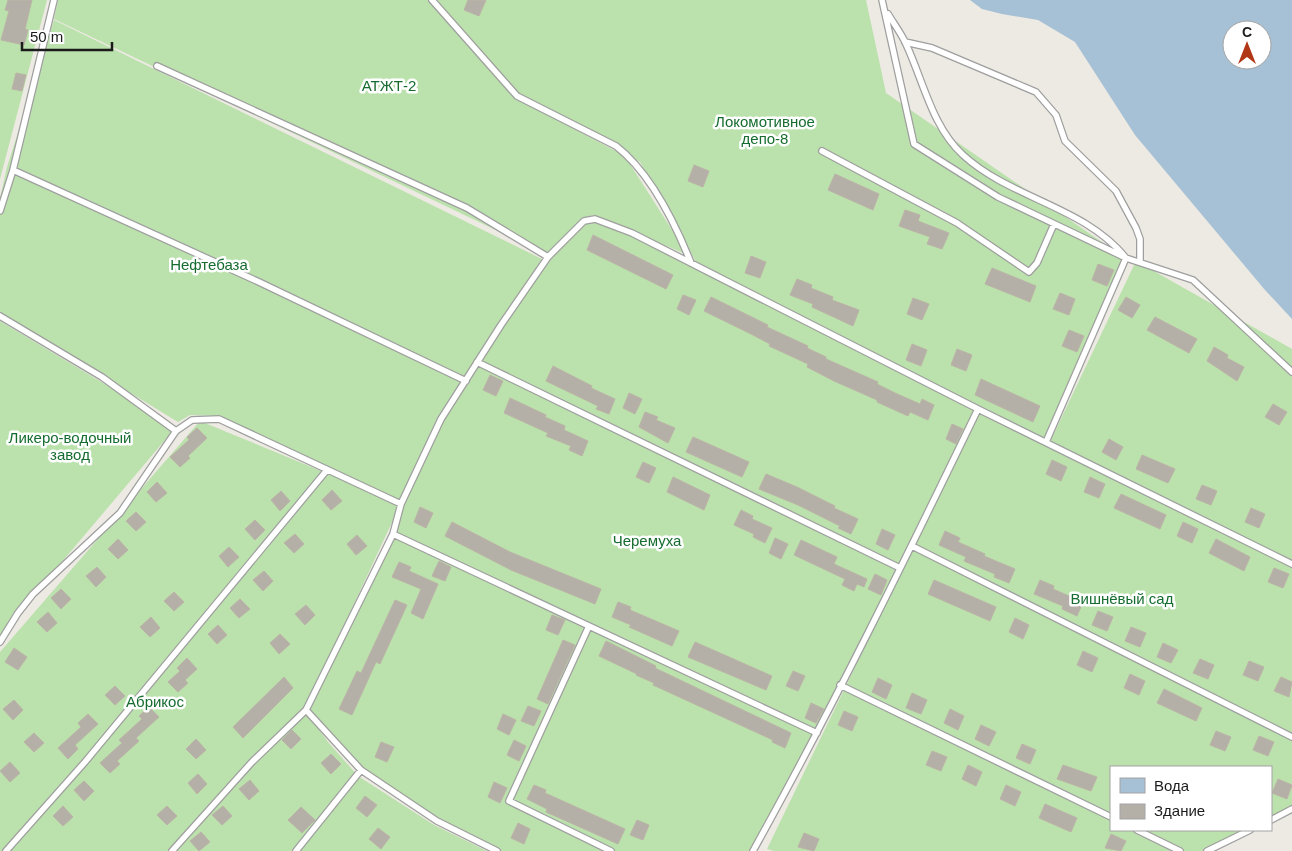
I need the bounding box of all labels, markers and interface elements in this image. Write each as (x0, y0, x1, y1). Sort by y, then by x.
scale bar (22, 20, 112, 52)
north arrow (1222, 20, 1272, 70)
text: С (1242, 24, 1252, 40)
text: 50 m (30, 28, 63, 45)
park label: АТЖТ-2 (362, 77, 416, 94)
park label: Локомотивное депо-8 (715, 113, 815, 147)
park label: Нефтебаза (170, 256, 249, 273)
park label: Ликеро-водочный завод (9, 429, 131, 463)
park label: Черемуха (613, 532, 682, 549)
park label: Вишнёвый сад (1071, 590, 1174, 607)
park label: Абрикос (126, 693, 184, 710)
legend (1110, 766, 1272, 831)
text: Вода (1154, 777, 1190, 794)
text: Здание (1154, 802, 1205, 819)

